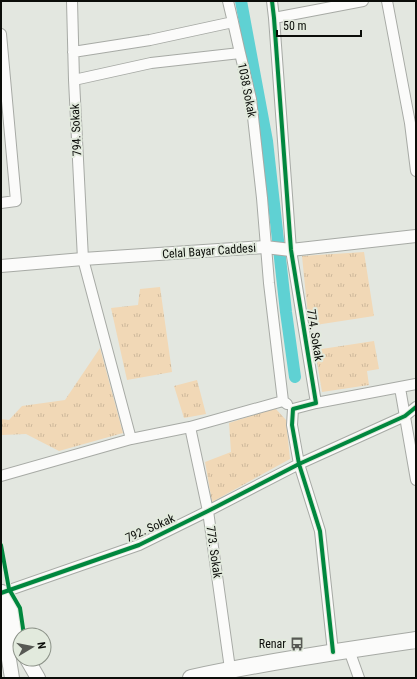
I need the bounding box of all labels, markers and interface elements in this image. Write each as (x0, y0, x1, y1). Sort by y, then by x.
scale bar (277, 12, 361, 38)
text: 50 m (283, 19, 307, 33)
street label: 1038 Sokak (235, 62, 259, 119)
street label: 794. Sokak (68, 103, 84, 157)
street label: Celal Bayar Caddesi (162, 241, 256, 261)
street label: 774. Sokak (304, 308, 326, 363)
street label: 792. Sokak (123, 511, 177, 545)
street label: 773. Sokak (203, 525, 225, 580)
north arrow (12, 627, 52, 667)
bus stop icon: Renar (289, 636, 305, 652)
place label: Renar (259, 637, 286, 651)
text: N (34, 641, 48, 650)

